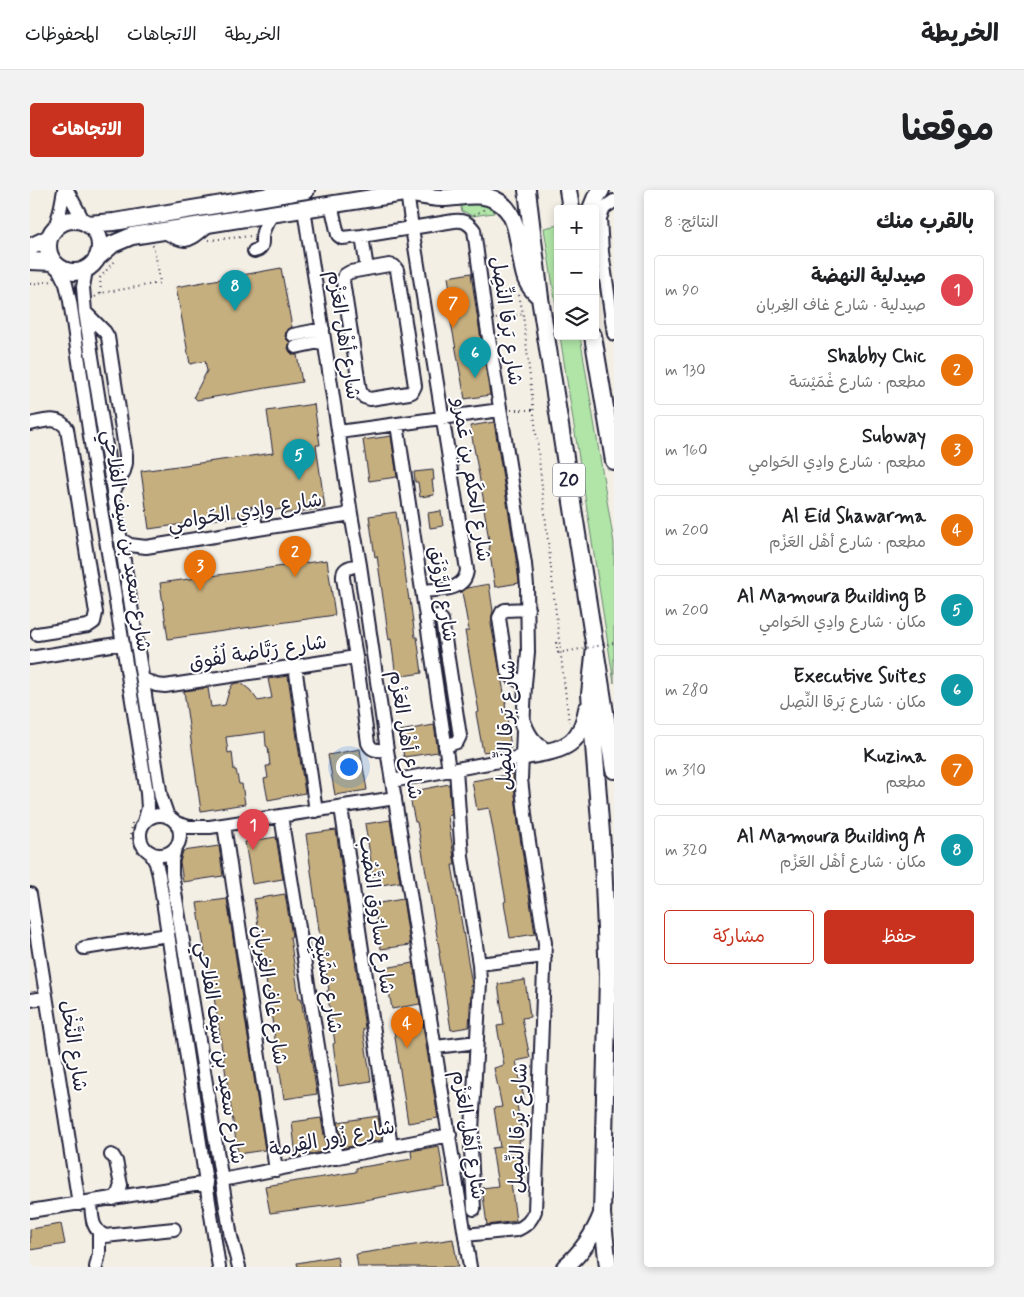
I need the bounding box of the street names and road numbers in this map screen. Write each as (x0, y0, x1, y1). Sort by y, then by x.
street label: شارع بَرقا النِّصِل (484, 254, 528, 388)
street label: شارع أهْل العَزْم (319, 269, 367, 401)
street label: شارع الحكَم بن عَمرو (443, 394, 497, 564)
street label: شارع سعيد بن سيف الفلاحي (92, 428, 157, 654)
road number: 20 (553, 464, 585, 496)
street label: شارع وادِي الحَوامي (166, 486, 325, 541)
street label: شارع الرَّوْنَق (421, 544, 463, 644)
street label: شارع رَبَّاضة لُفُوق (187, 627, 329, 677)
street label: شارع بَرقا النِّصِل (491, 659, 523, 791)
street label: شارع أهْل العَزْم (381, 669, 429, 801)
street label: شارع سارُوق النَّصُب (352, 834, 401, 996)
street label: شارع غاف الغِربان (245, 923, 293, 1067)
street label: شارع مْشَيْبِع (304, 932, 348, 1036)
street label: شارع سعيد بن سيف الفلاحي (186, 940, 251, 1166)
street label: شارع النَّخْل (52, 998, 95, 1094)
street label: شارع بَرقا النِّصِل (503, 1062, 535, 1194)
street label: شارع أهْل العَزْم (444, 1069, 492, 1201)
street label: شارع زُور القِرمة (267, 1114, 397, 1164)

